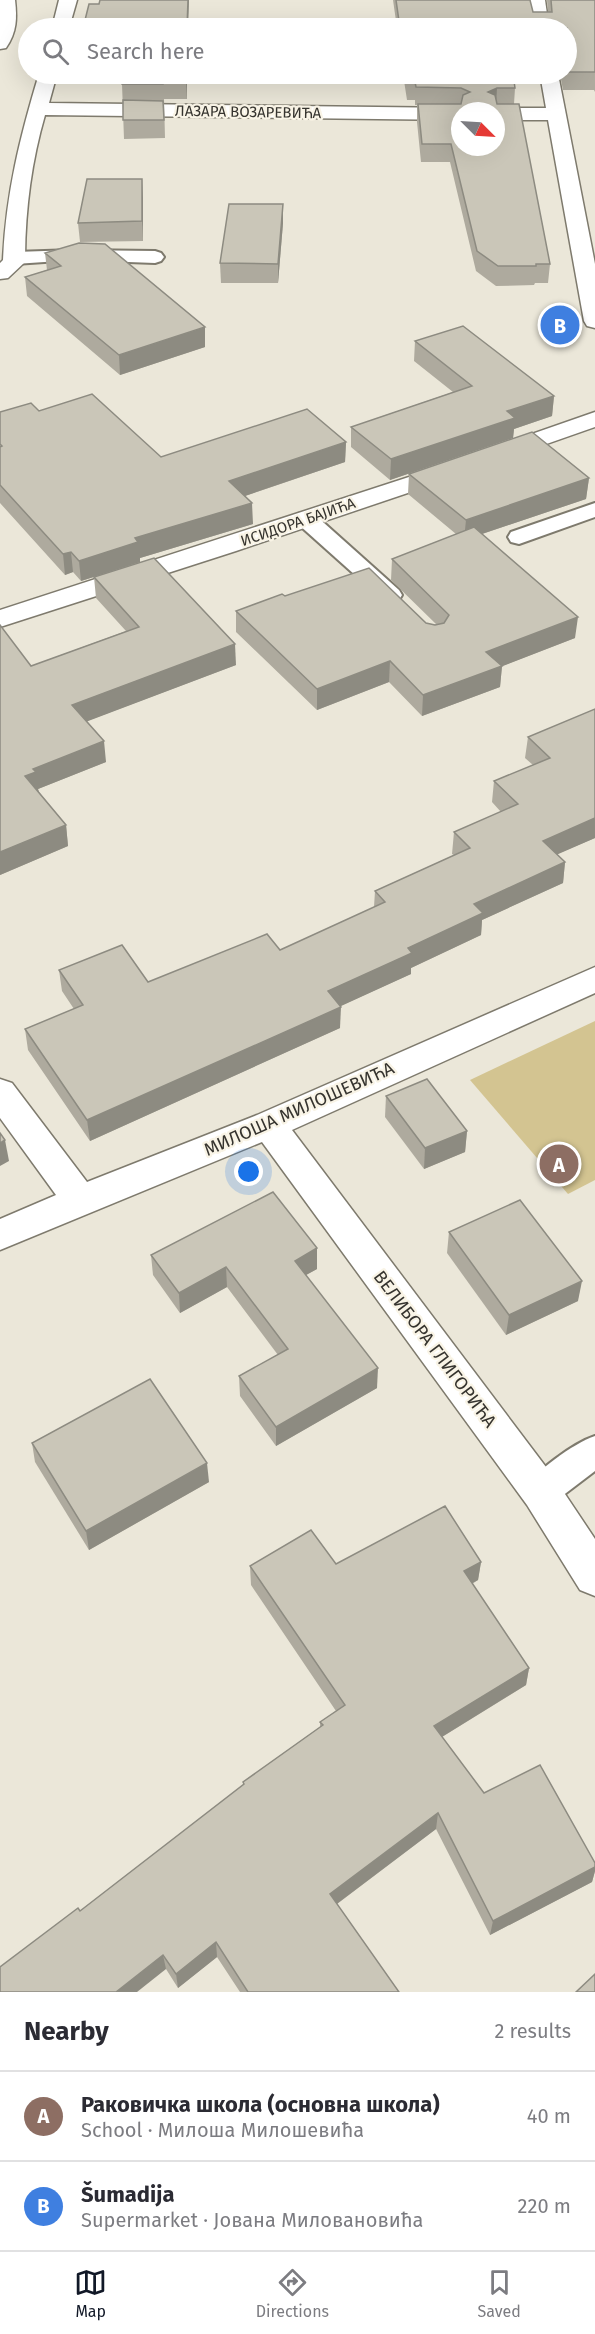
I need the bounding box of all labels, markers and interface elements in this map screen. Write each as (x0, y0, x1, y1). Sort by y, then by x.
search box (18, 18, 577, 84)
icon: search (39, 35, 72, 68)
text: Search here (87, 38, 205, 65)
street label: ЛАЗАРА ВОЗАРЕВИЋА (175, 102, 322, 122)
north arrow (451, 102, 505, 156)
pin: B (540, 302, 580, 348)
street label: ИСИДОРА БАЈИЋА (238, 494, 358, 550)
street label: МИЛОША МИЛОШЕВИЋА (201, 1057, 398, 1161)
pin: A (540, 1142, 578, 1186)
your location (234, 1157, 263, 1186)
street label: ВЕЛИБОРА ГЛИГОРИЋА (369, 1266, 502, 1432)
text: Nearby (24, 2016, 109, 2047)
text: 2 results (494, 2019, 571, 2043)
text: Раковичка школа (основна школа) (81, 2091, 440, 2118)
text: A (38, 2104, 49, 2128)
text: 40 m (527, 2104, 571, 2128)
text: School · Милоша Милошевића (81, 2118, 364, 2142)
text: Šumadija (81, 2181, 174, 2208)
text: B (37, 2194, 50, 2218)
text: 220 m (518, 2194, 571, 2218)
text: Supermarket · Јована Миловановића (81, 2208, 423, 2232)
tab: Map (74, 2266, 107, 2321)
tab: Directions (256, 2266, 329, 2321)
tab: Saved (477, 2266, 521, 2321)

